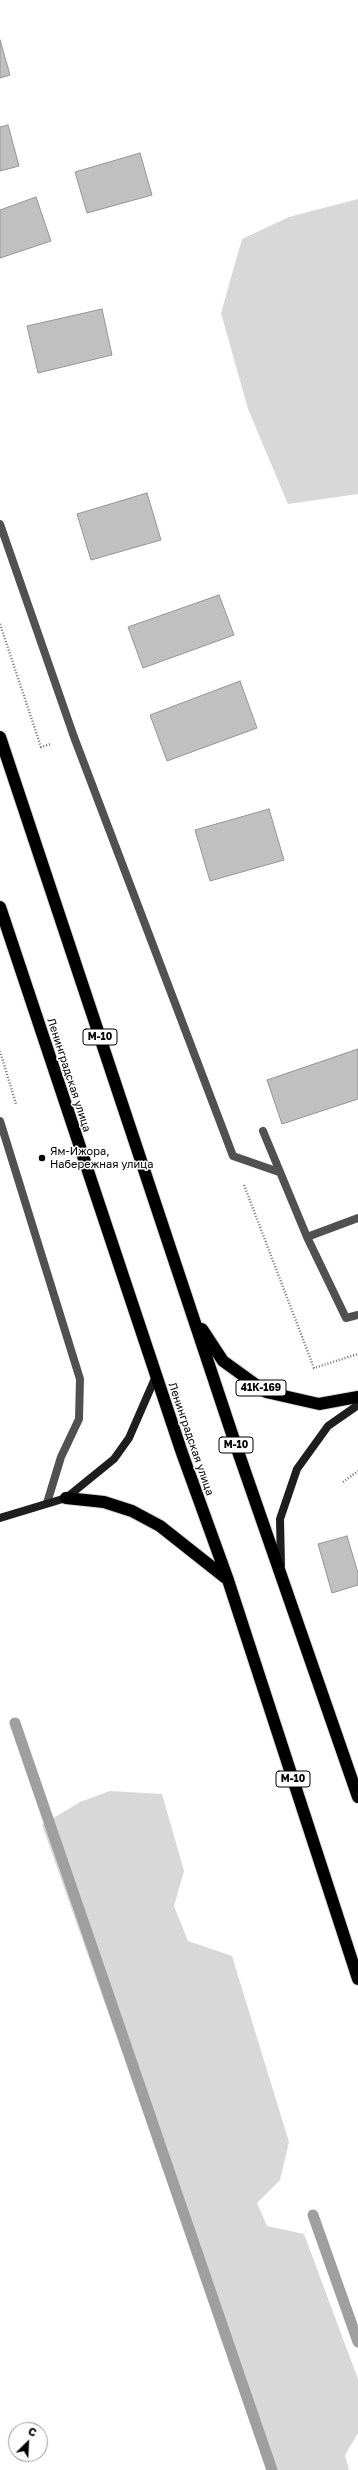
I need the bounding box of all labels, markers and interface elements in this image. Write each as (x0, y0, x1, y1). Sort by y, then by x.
street label: Ленинградская улица (44, 1016, 94, 1134)
road number: М-10 (83, 1029, 117, 1045)
place label: Ям-Ижора, Набережная улица (50, 1145, 153, 1171)
marker: Ям-Ижора, Набережная улица (37, 1153, 47, 1163)
road number: 41К-169 (236, 1380, 286, 1396)
street label: Ленинградская улица (165, 1381, 217, 1497)
road number: М-10 (219, 1437, 253, 1453)
road number: М-10 (276, 1771, 310, 1787)
north arrow (8, 2422, 48, 2462)
text: С (26, 2424, 39, 2439)

